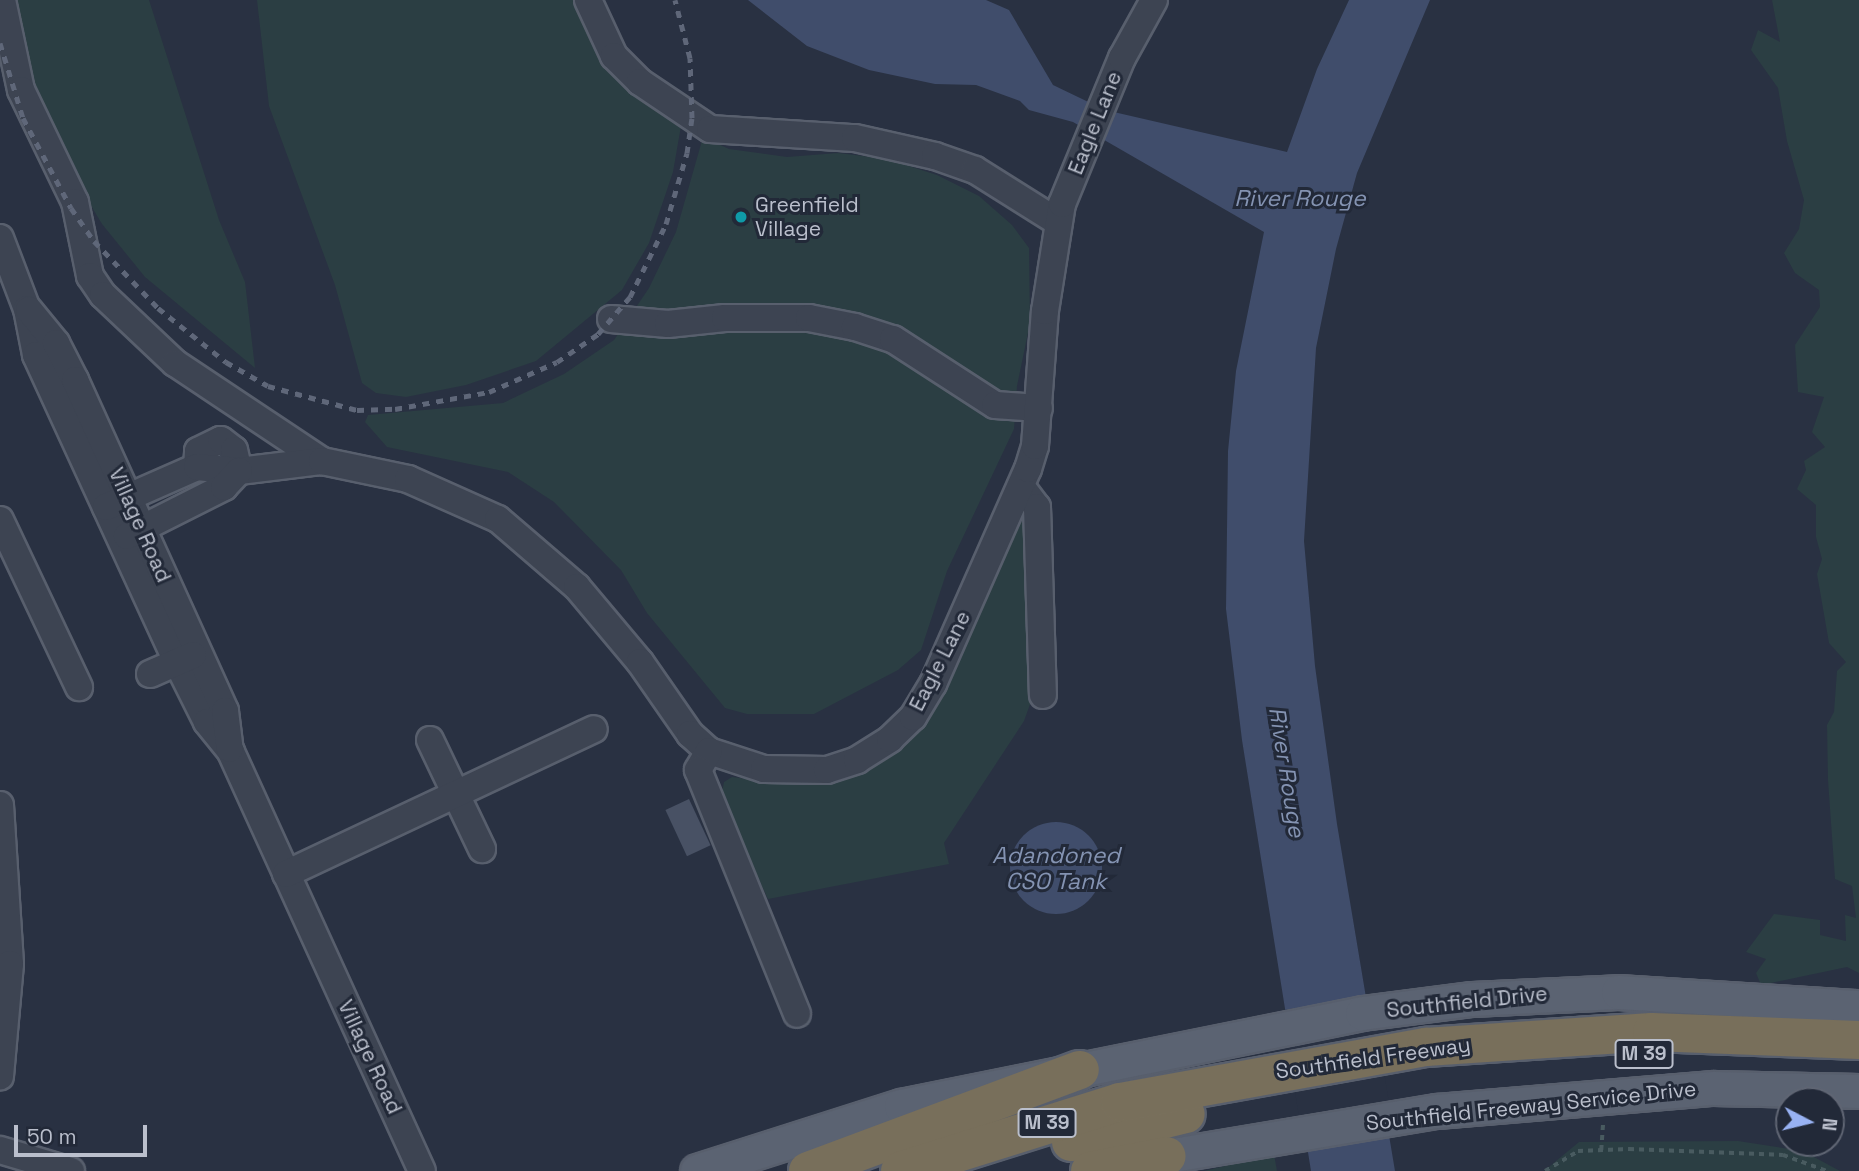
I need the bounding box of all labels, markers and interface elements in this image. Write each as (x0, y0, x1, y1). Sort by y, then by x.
street label: Eagle Lane (1063, 68, 1127, 178)
water label: River Rouge (1234, 184, 1366, 212)
place label: Greenfield Village (755, 192, 859, 242)
marker: Greenfield Village (733, 209, 749, 225)
street label: Village Road (103, 464, 177, 586)
street label: Eagle Lane (904, 607, 976, 715)
water label: River Rouge (1263, 705, 1311, 839)
water label: Adandoned CSO Tank (992, 841, 1120, 895)
street label: Southfield Drive (1385, 981, 1549, 1023)
street label: Village Road (333, 996, 407, 1118)
street label: Southfield Freeway (1274, 1032, 1472, 1084)
road number: M 39 (1614, 1038, 1674, 1070)
street label: Southfield Freeway Service Drive (1365, 1076, 1697, 1136)
north arrow (1775, 1087, 1845, 1157)
road number: M 39 (1017, 1107, 1077, 1138)
scale bar (18, 1112, 150, 1156)
text: N (1816, 1117, 1843, 1132)
text: 50 m (27, 1123, 77, 1150)

